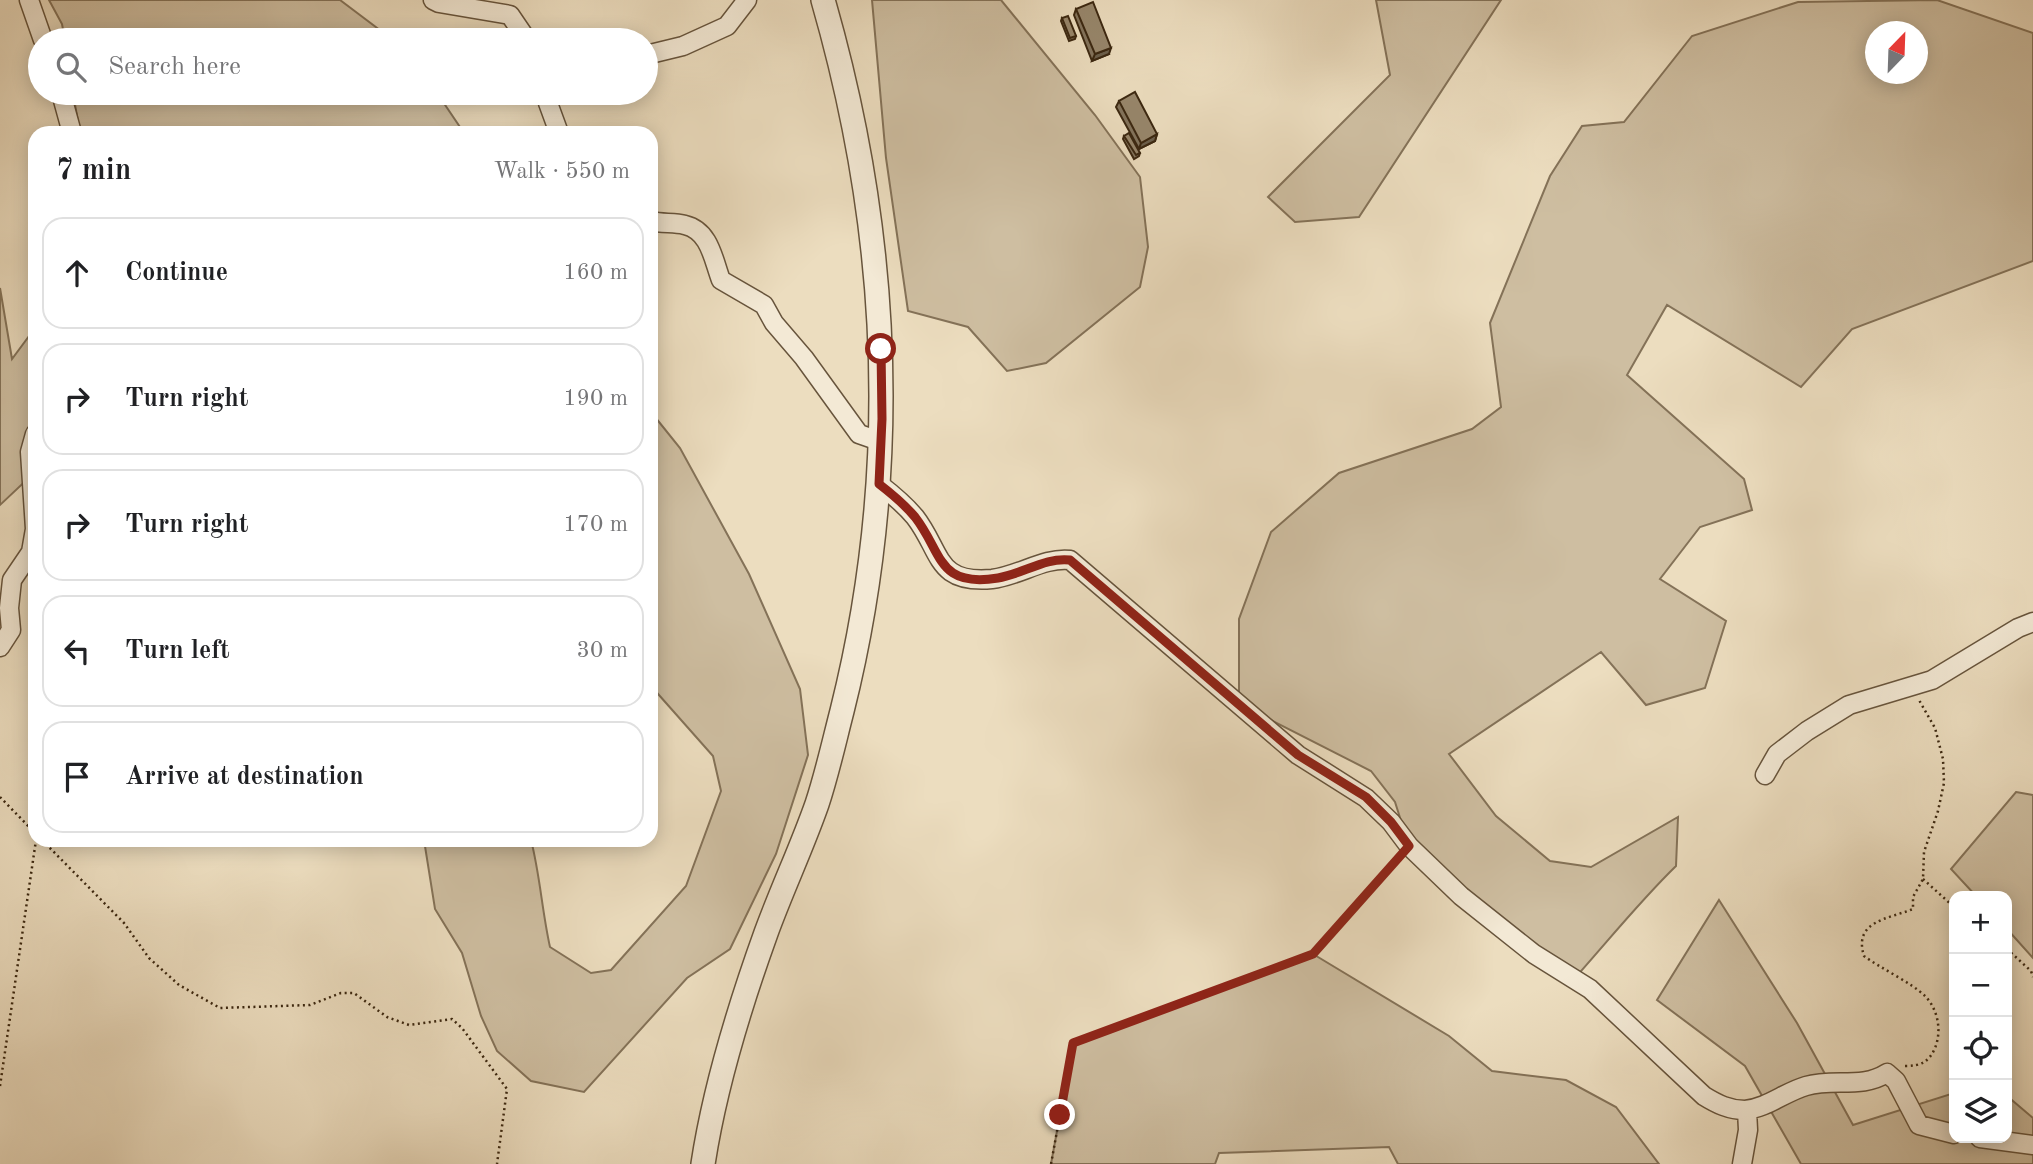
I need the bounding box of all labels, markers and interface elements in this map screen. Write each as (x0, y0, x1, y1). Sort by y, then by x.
north arrow (1865, 21, 1928, 84)
search box (28, 28, 658, 105)
icon: search (52, 48, 90, 86)
text: Search here (108, 54, 241, 80)
text: 7 min (56, 156, 131, 186)
text: Walk · 550 m (494, 160, 630, 183)
icon: ahead (58, 254, 96, 292)
text: Continue (125, 260, 228, 286)
text: 160 m (563, 261, 628, 284)
route start (865, 333, 896, 364)
icon: right (58, 380, 96, 418)
text: Turn right (125, 386, 248, 412)
text: 190 m (563, 387, 628, 410)
icon: right (58, 506, 96, 544)
text: Turn right (125, 512, 248, 538)
text: 170 m (563, 513, 628, 536)
icon: left (58, 632, 96, 670)
text: Turn left (125, 638, 230, 664)
text: 30 m (577, 639, 628, 662)
icon: arrive (58, 758, 96, 796)
text: Arrive at destination (125, 764, 364, 790)
map controls (1949, 891, 2012, 1143)
button: + (1949, 891, 2012, 954)
button: − (1949, 954, 2012, 1017)
button: locate (1949, 1017, 2012, 1080)
button: layers (1949, 1080, 2012, 1143)
route end (1044, 1099, 1075, 1130)

